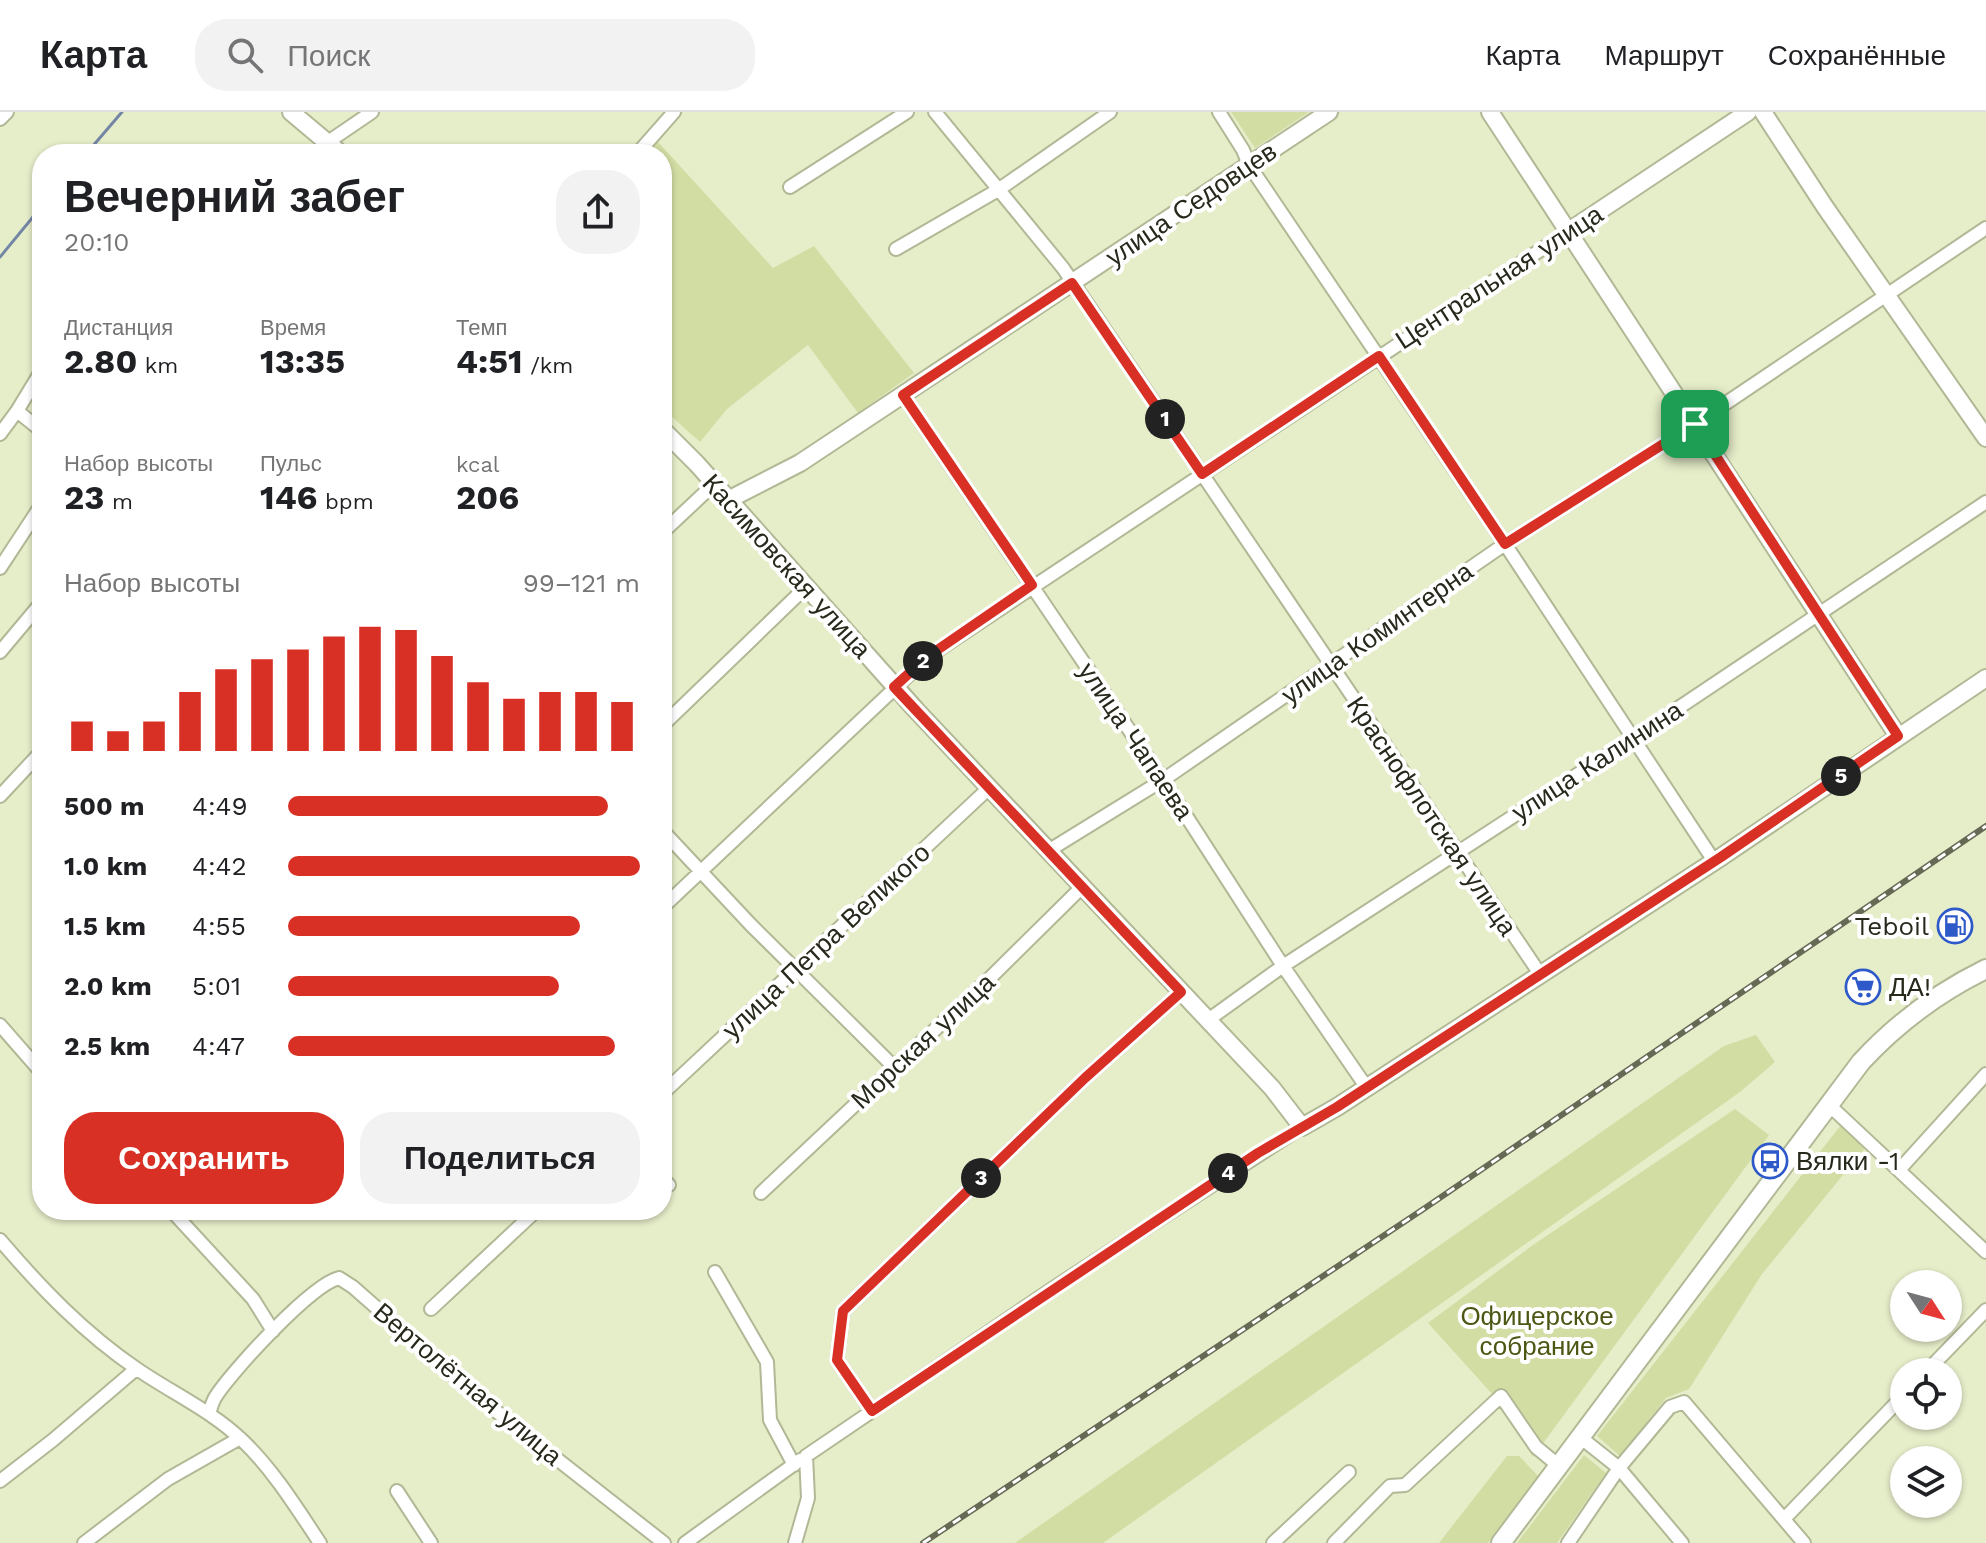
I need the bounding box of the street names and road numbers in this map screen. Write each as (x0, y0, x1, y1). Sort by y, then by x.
street label: улица Седовцев (1100, 136, 1282, 272)
street label: Центральная улица (1390, 199, 1609, 355)
street label: Касимовская улица (697, 468, 878, 664)
street label: улица Коминтерна (1276, 556, 1479, 710)
street label: улица Чапаева (1072, 657, 1200, 826)
street label: Краснофлотская улица (1341, 691, 1523, 942)
street label: улица Калинина (1506, 694, 1688, 827)
street label: улица Петра Великого (716, 837, 936, 1045)
street label: Морская улица (845, 967, 1001, 1115)
street label: Вертолётная улица (368, 1297, 568, 1472)

